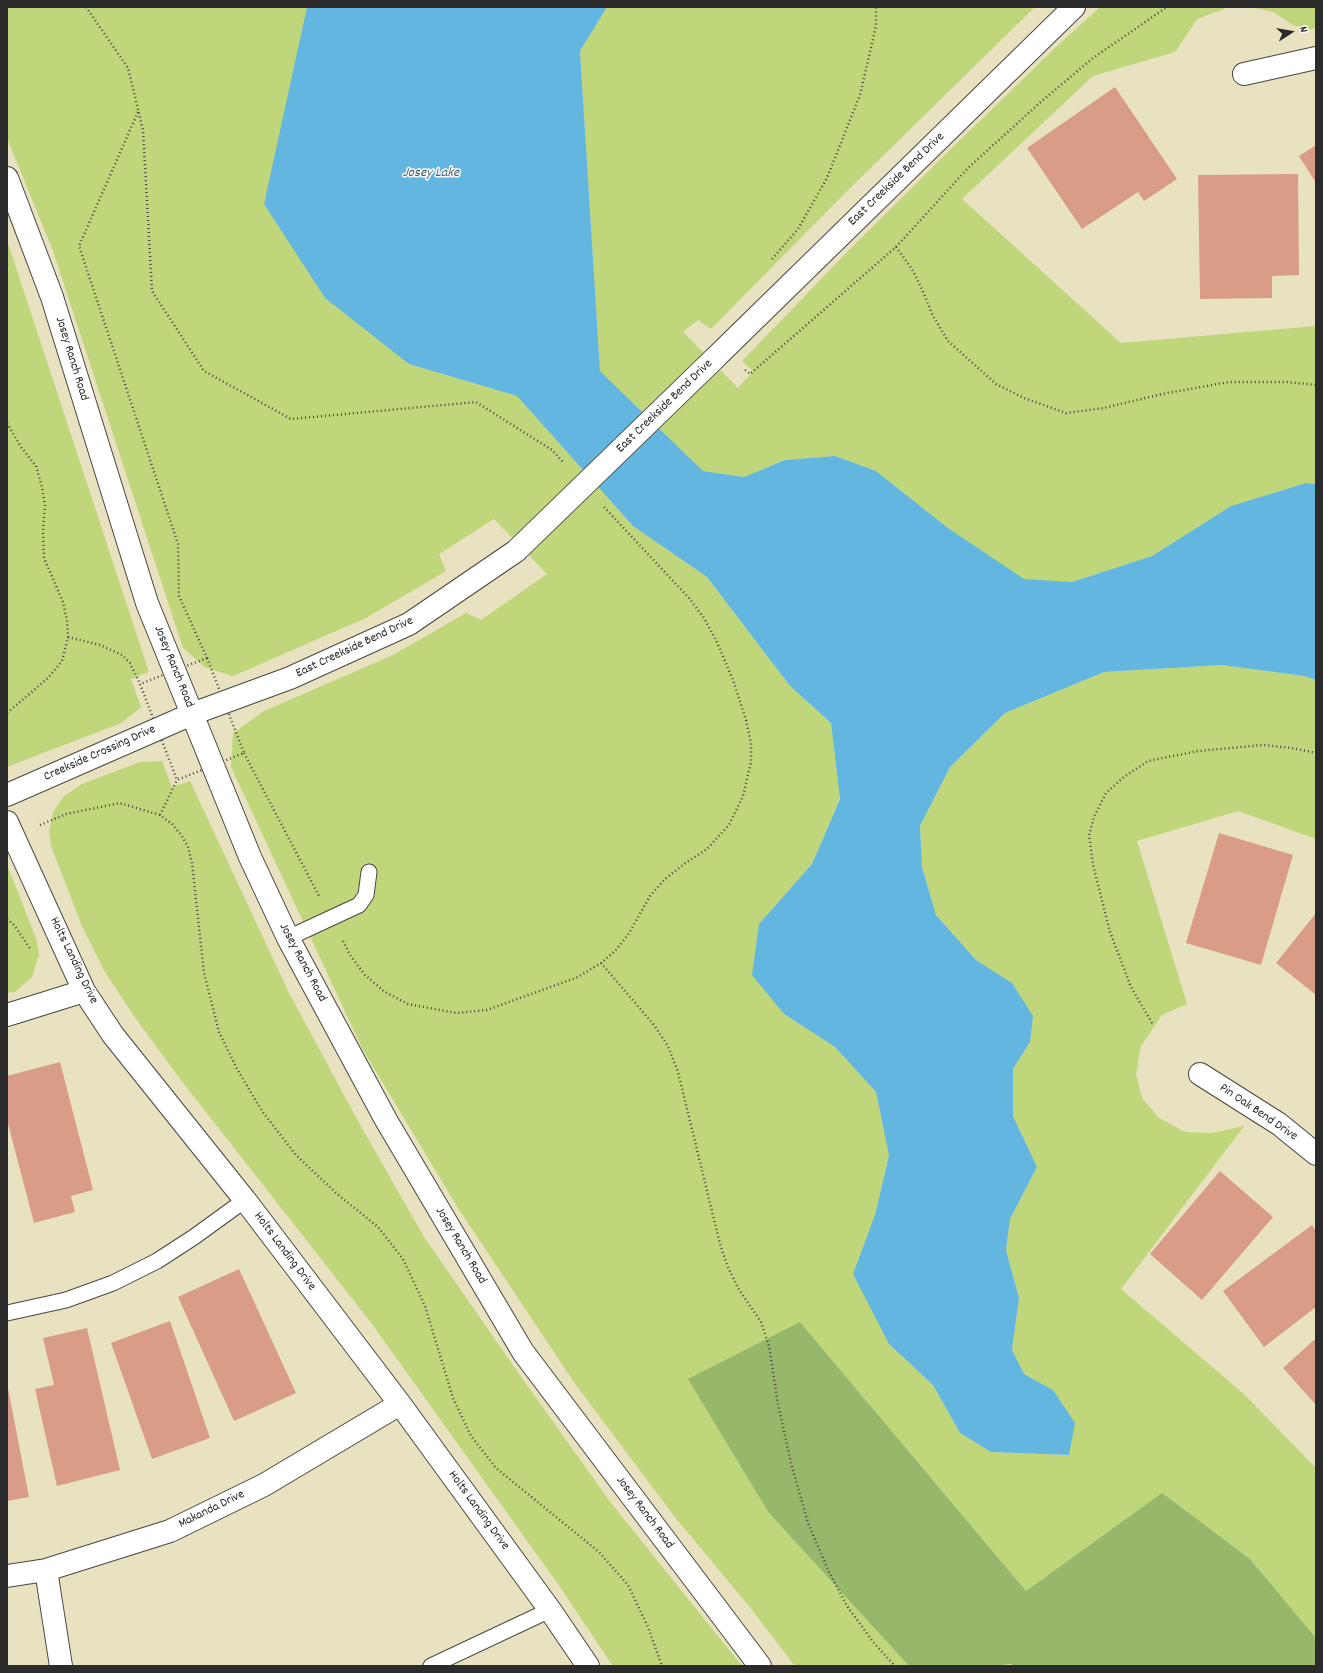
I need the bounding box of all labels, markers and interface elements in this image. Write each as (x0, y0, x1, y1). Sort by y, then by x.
north arrow (1271, 12, 1311, 52)
text: N (1294, 25, 1311, 34)
street label: East Creekside Bend Drive (846, 130, 948, 230)
water label: Josey Lake (403, 166, 459, 182)
street label: Josey Ranch Road (51, 315, 91, 403)
street label: East Creekside Bend Drive (614, 357, 716, 457)
street label: East Creekside Bend Drive (294, 614, 416, 682)
street label: Josey Ranch Road (150, 624, 196, 710)
street label: Creekside Crossing Drive (42, 722, 158, 786)
street label: Holts Landing Drive (45, 915, 101, 1007)
street label: Josey Ranch Road (275, 921, 329, 1005)
street label: Pin Oak Bend Drive (1216, 1081, 1300, 1145)
street label: Josey Ranch Road (431, 1205, 489, 1287)
street label: Holts Landing Drive (249, 1210, 319, 1294)
street label: Holts Landing Drive (444, 1468, 512, 1554)
street label: Josey Ranch Road (612, 1474, 676, 1552)
street label: Makanda Drive (177, 1487, 247, 1533)

